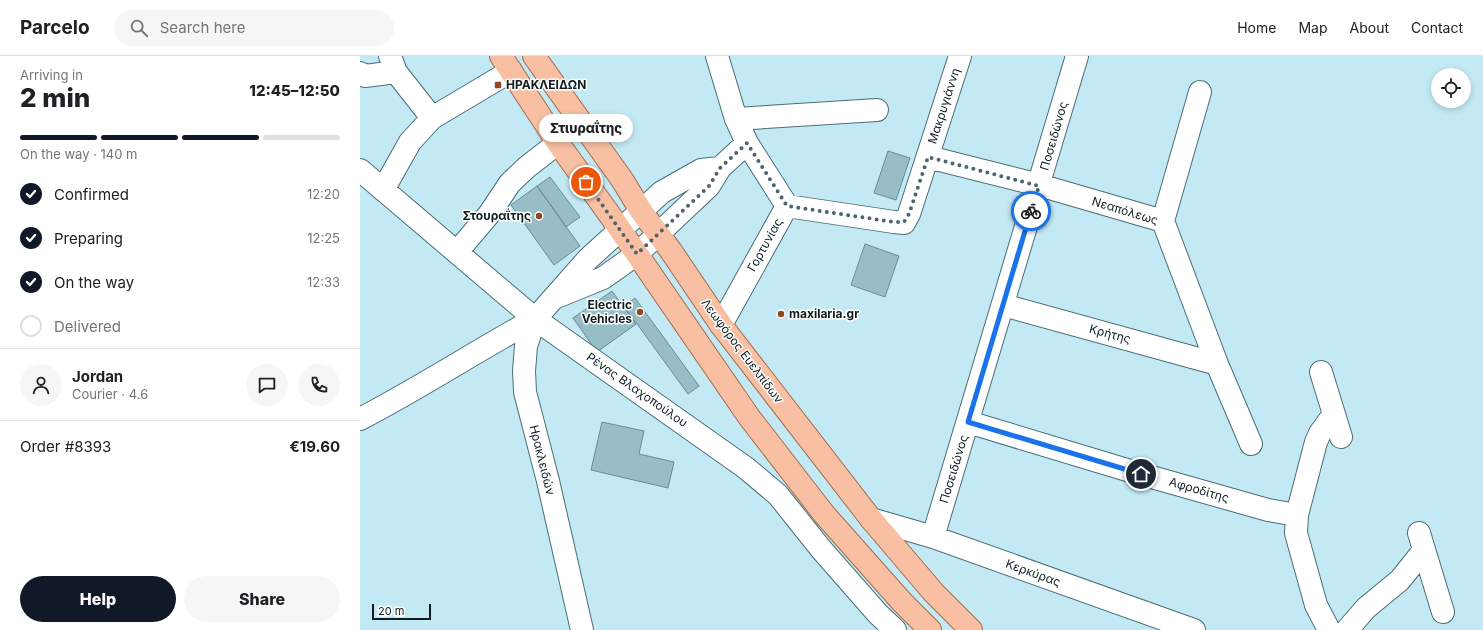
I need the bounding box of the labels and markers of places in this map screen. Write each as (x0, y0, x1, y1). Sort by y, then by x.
place label: ΗΡΑΚΛΕΙΔΩΝ (506, 77, 586, 92)
marker: ΗΡΑΚΛΕΙΔΩΝ (493, 80, 503, 90)
callout: Στιυραΐτης (539, 114, 633, 142)
pin (569, 165, 603, 199)
place label: Στουραΐτης (463, 208, 531, 223)
marker: Στουραΐτης (534, 211, 544, 221)
place label: Electric Vehicles (582, 297, 632, 326)
place label: maxilaria.gr (789, 306, 859, 321)
marker: Electric Vehicles (635, 307, 645, 317)
marker: maxilaria.gr (776, 309, 786, 319)
pin (1124, 457, 1158, 491)

